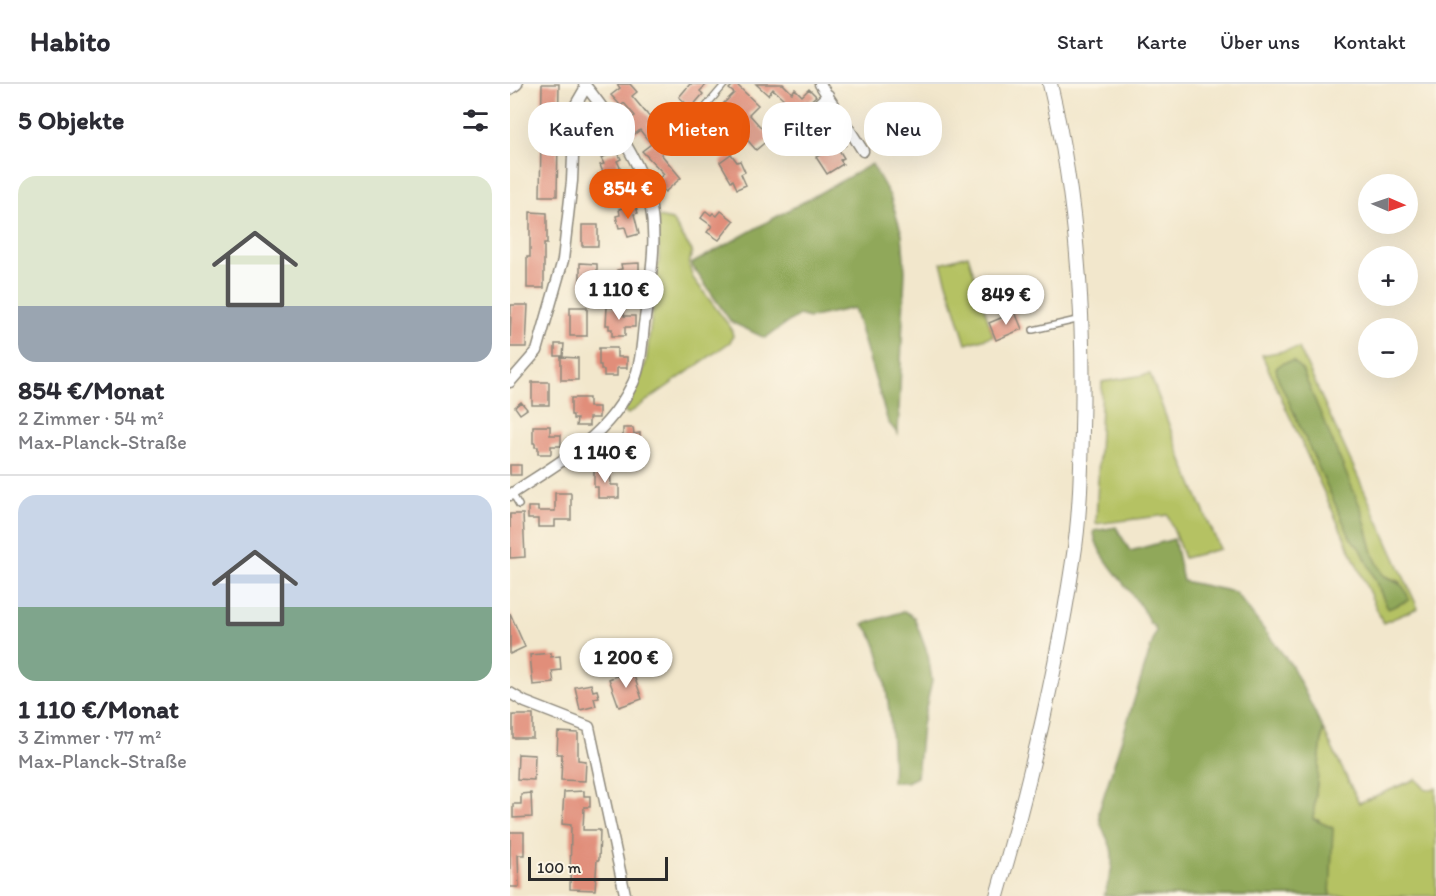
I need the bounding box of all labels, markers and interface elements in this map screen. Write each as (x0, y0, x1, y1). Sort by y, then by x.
text: Habito (30, 24, 110, 58)
text: Start (1057, 29, 1103, 54)
text: Karte (1136, 29, 1187, 54)
text: Über uns (1220, 29, 1300, 54)
text: Kontakt (1333, 29, 1406, 54)
chip: Kaufen (528, 102, 635, 156)
chip: Mieten (647, 102, 750, 156)
chip: Filter (762, 102, 852, 156)
chip: Neu (864, 102, 942, 156)
text: 5 Objekte (18, 104, 124, 136)
icon: filters (459, 104, 492, 137)
pin: 854 € (586, 169, 670, 220)
north arrow (1358, 174, 1418, 234)
map controls (1358, 174, 1418, 378)
text: 854 € (603, 176, 653, 200)
icon: home (201, 215, 309, 323)
button: + (1358, 246, 1418, 306)
pin: 1 110 € (564, 270, 674, 321)
pin: 849 € (964, 275, 1048, 326)
text: 1 110 € (589, 277, 649, 301)
text: 849 € (981, 282, 1031, 306)
button: − (1358, 318, 1418, 378)
text: 854 €/Monat (18, 374, 164, 406)
text: 2 Zimmer · 54 m² (18, 406, 164, 430)
text: Max-Planck-Straße (18, 430, 187, 454)
pin: 1 140 € (550, 433, 660, 484)
text: 1 140 € (573, 440, 637, 464)
icon: home (201, 534, 309, 642)
pin: 1 200 € (571, 638, 681, 689)
text: 1 200 € (594, 645, 658, 669)
text: 1 110 €/Monat (18, 693, 179, 725)
text: 3 Zimmer · 77 m² (18, 725, 161, 749)
text: Max-Planck-Straße (18, 749, 187, 773)
scale bar (528, 854, 668, 882)
text: 100 m (537, 858, 581, 877)

